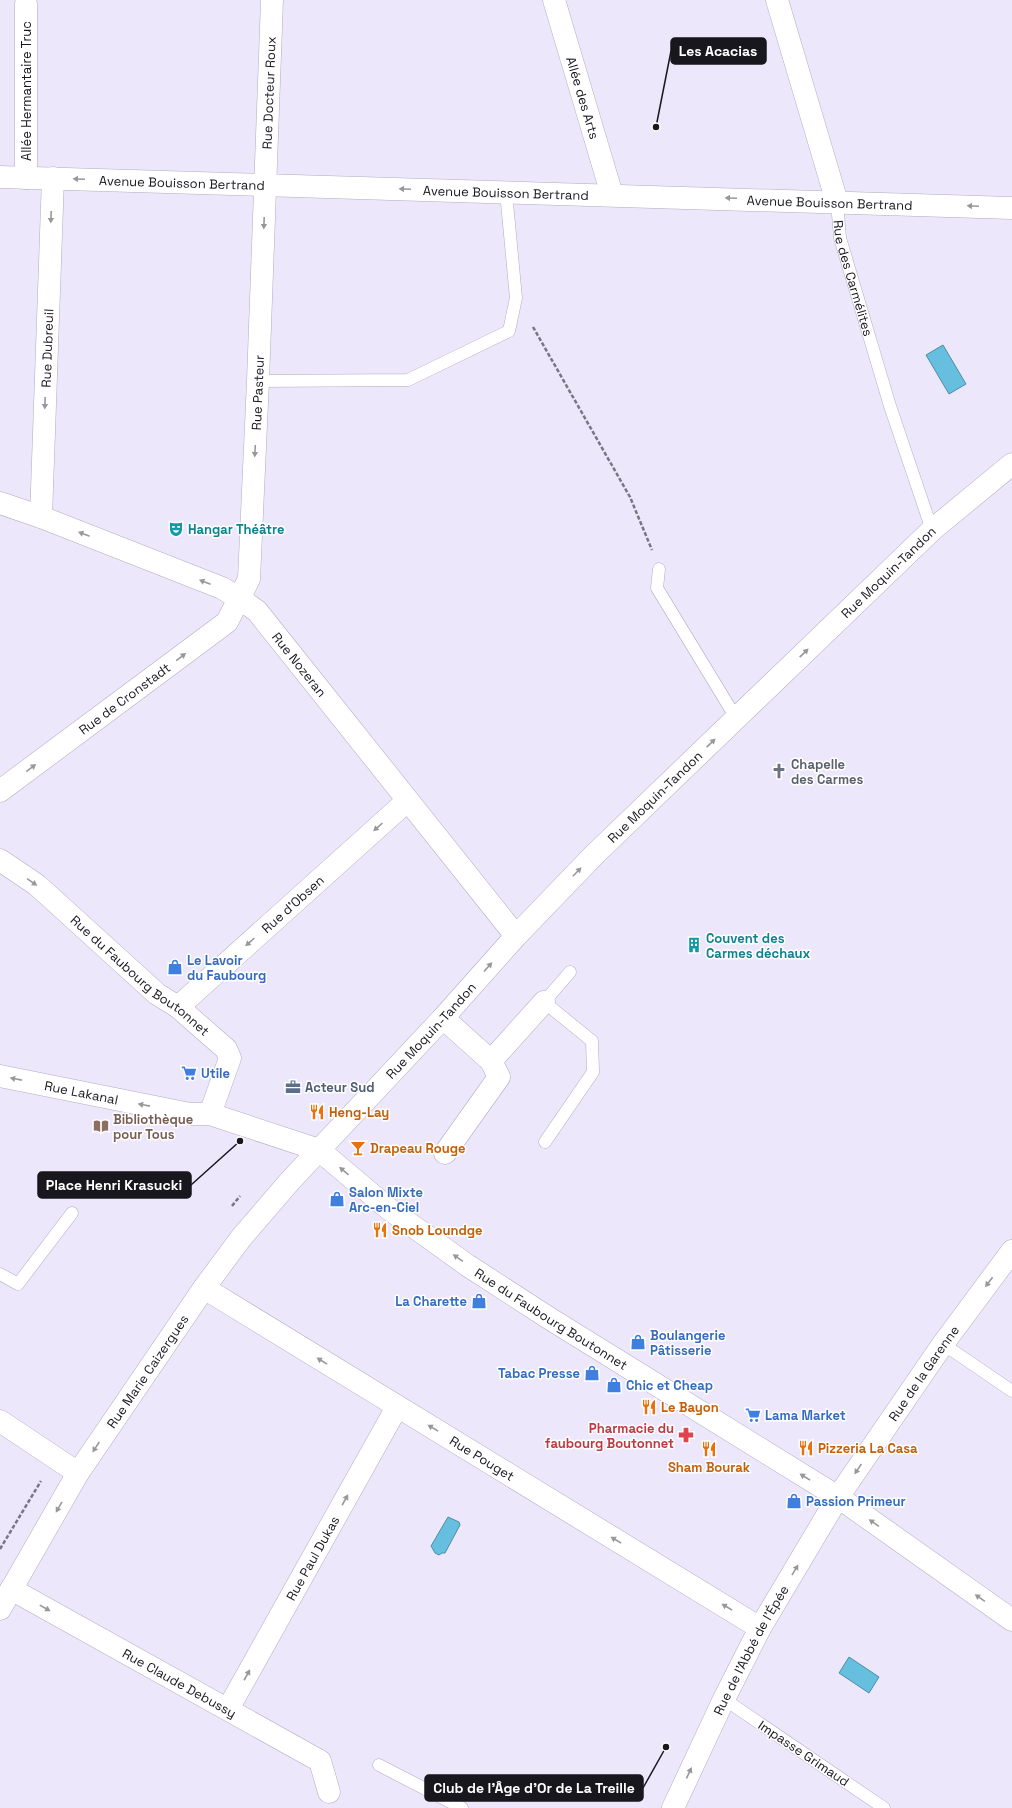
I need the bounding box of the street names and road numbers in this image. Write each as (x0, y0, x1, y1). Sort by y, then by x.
street label: Allée Hermantaire Truc (18, 21, 35, 161)
street label: Rue Docteur Roux (259, 36, 280, 150)
street label: Allée des Arts (562, 55, 603, 141)
street label: Avenue Bouisson Bertrand (99, 172, 265, 194)
street label: Avenue Bouisson Bertrand (423, 182, 589, 204)
street label: Avenue Bouisson Bertrand (746, 192, 913, 214)
street label: Rue des Carmélites (830, 219, 877, 338)
street label: Rue Dubreuil (38, 308, 57, 388)
street label: Rue Pasteur (248, 354, 268, 431)
street label: Rue Moquin-Tandon (838, 523, 940, 622)
street label: Rue Nozeran (268, 629, 330, 701)
street label: Rue de Cronstadt (75, 659, 174, 739)
street label: Rue Moquin-Tandon (604, 747, 706, 847)
street label: Rue d'Obsen (258, 872, 328, 937)
street label: Rue du Faubourg Boutonnet (67, 912, 213, 1040)
street label: Rue Moquin-Tandon (382, 979, 480, 1083)
street label: Rue Lakanal (43, 1077, 120, 1108)
street label: Rue du Faubourg Boutonnet (471, 1264, 631, 1374)
street label: Rue Marie Caizergues (103, 1311, 193, 1432)
street label: Rue de la Garenne (885, 1322, 963, 1424)
street label: Rue Pouget (446, 1432, 517, 1485)
street label: Rue Paul Dukas (282, 1513, 343, 1604)
street label: Rue de l'Abbé de l'Épée (710, 1582, 793, 1718)
street label: Rue Claude Debussy (119, 1645, 239, 1722)
street label: Impasse Grimaud (755, 1717, 853, 1790)

